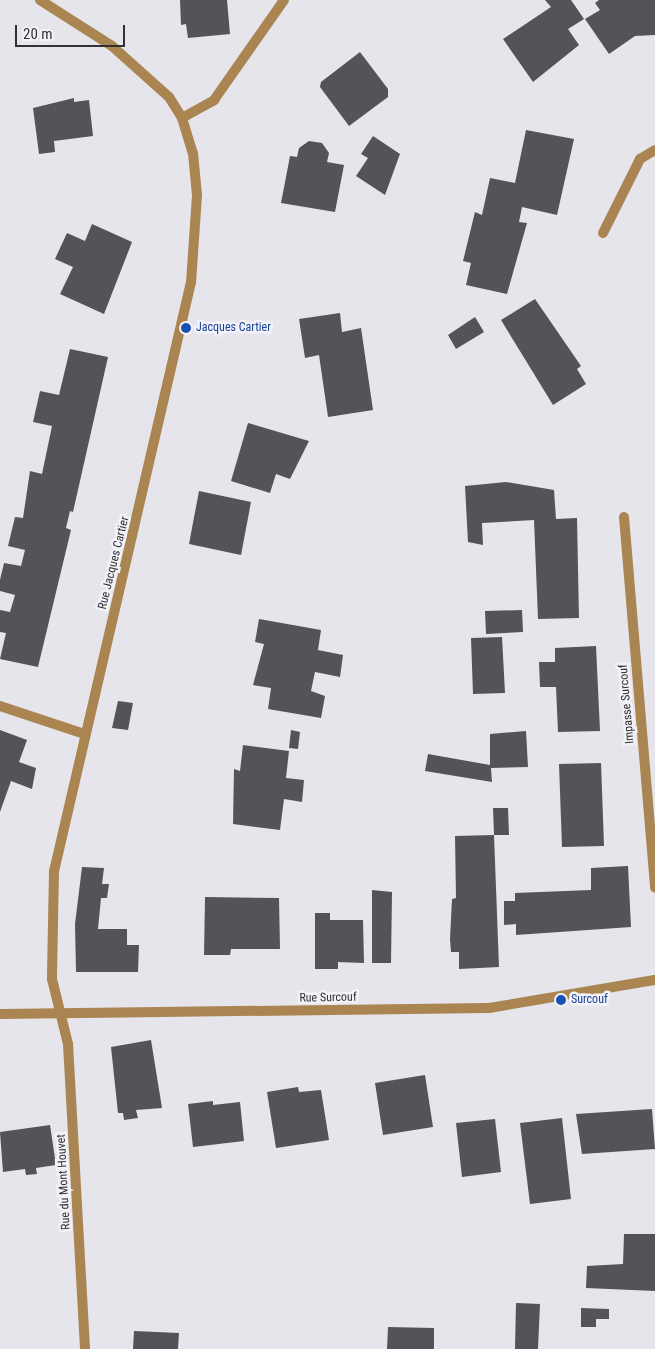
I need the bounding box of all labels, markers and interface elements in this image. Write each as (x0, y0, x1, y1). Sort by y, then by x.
scale bar (18, 15, 128, 47)
text: 20 m (23, 25, 53, 43)
place label: Jacques Cartier (196, 321, 271, 335)
marker: Jacques Cartier (180, 322, 192, 334)
street label: Rue Jacques Cartier (95, 515, 133, 611)
street label: Impasse Surcouf (616, 664, 638, 744)
street label: Rue Surcouf (299, 990, 357, 1006)
place label: Surcouf (571, 993, 608, 1007)
marker: Surcouf (555, 994, 567, 1006)
street label: Rue du Mont Houvet (54, 1134, 74, 1230)

